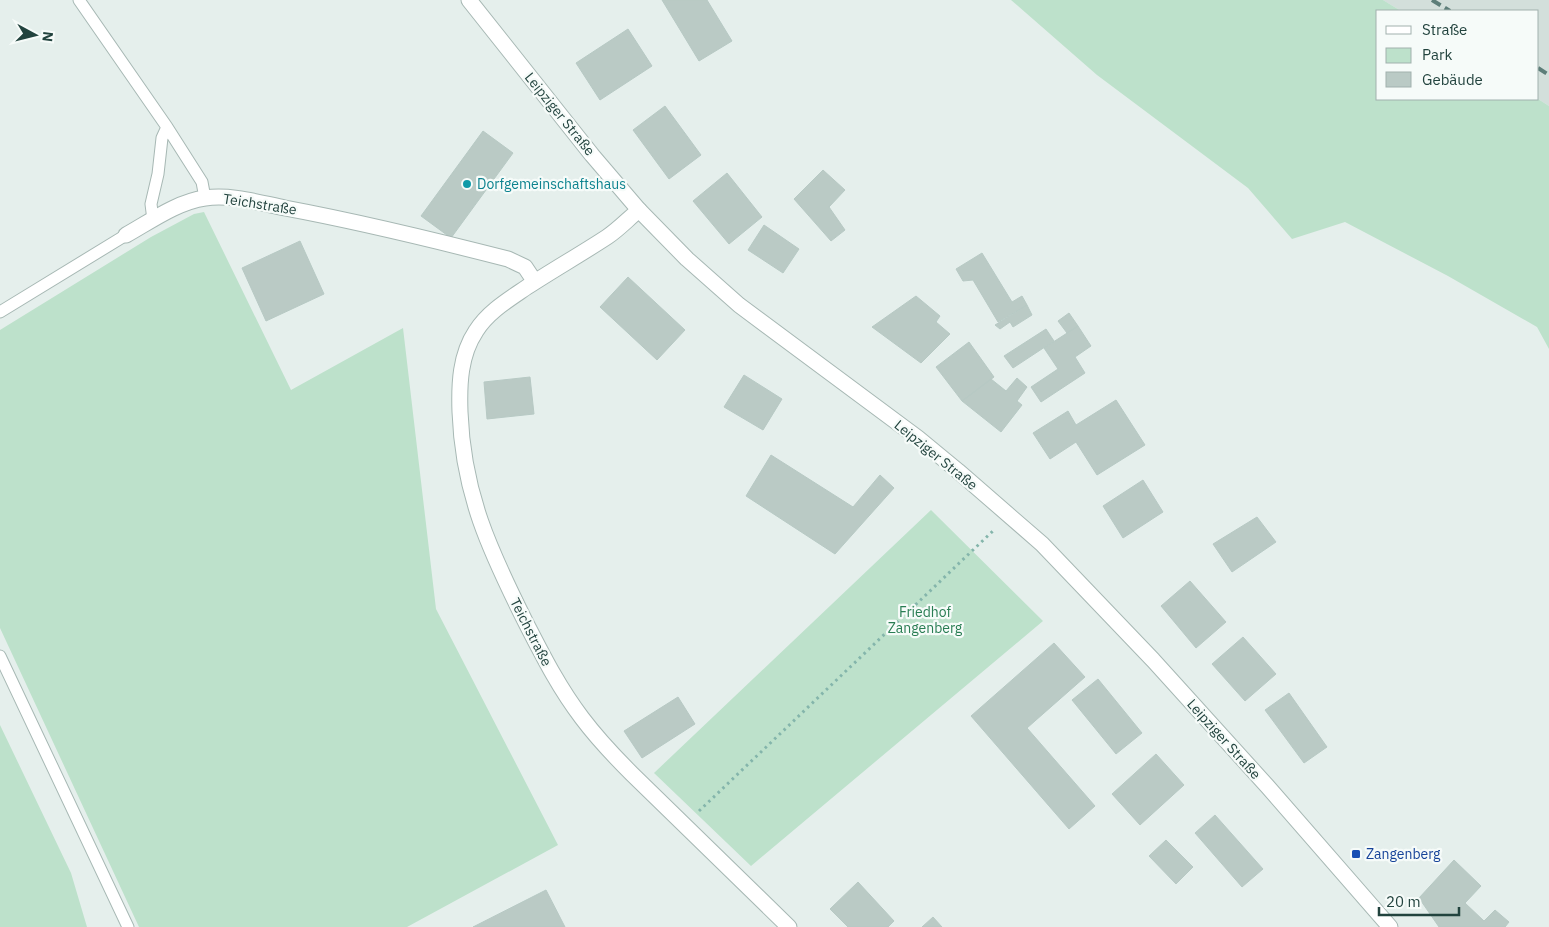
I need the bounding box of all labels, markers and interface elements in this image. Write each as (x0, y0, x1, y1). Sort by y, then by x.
north arrow (10, 10, 60, 60)
legend (1376, 10, 1539, 100)
text: Straße (1422, 20, 1467, 39)
text: N (38, 30, 57, 43)
text: Park (1422, 45, 1452, 64)
street label: Leipziger Straße (521, 69, 599, 159)
text: Gebäude (1422, 70, 1483, 89)
place label: Dorfgemeinschaftshaus (477, 175, 626, 193)
marker: Dorfgemeinschaftshaus (461, 178, 473, 190)
street label: Teichstraße (222, 189, 298, 219)
street label: Leipziger Straße (891, 416, 981, 494)
street label: Teichstraße (506, 595, 556, 669)
park label: Friedhof Zangenberg (888, 603, 963, 637)
street label: Leipziger Straße (1183, 695, 1265, 783)
place label: Zangenberg (1366, 845, 1441, 863)
marker: Zangenberg (1350, 848, 1362, 860)
scale bar (1379, 884, 1459, 916)
text: 20 m (1386, 892, 1421, 911)

